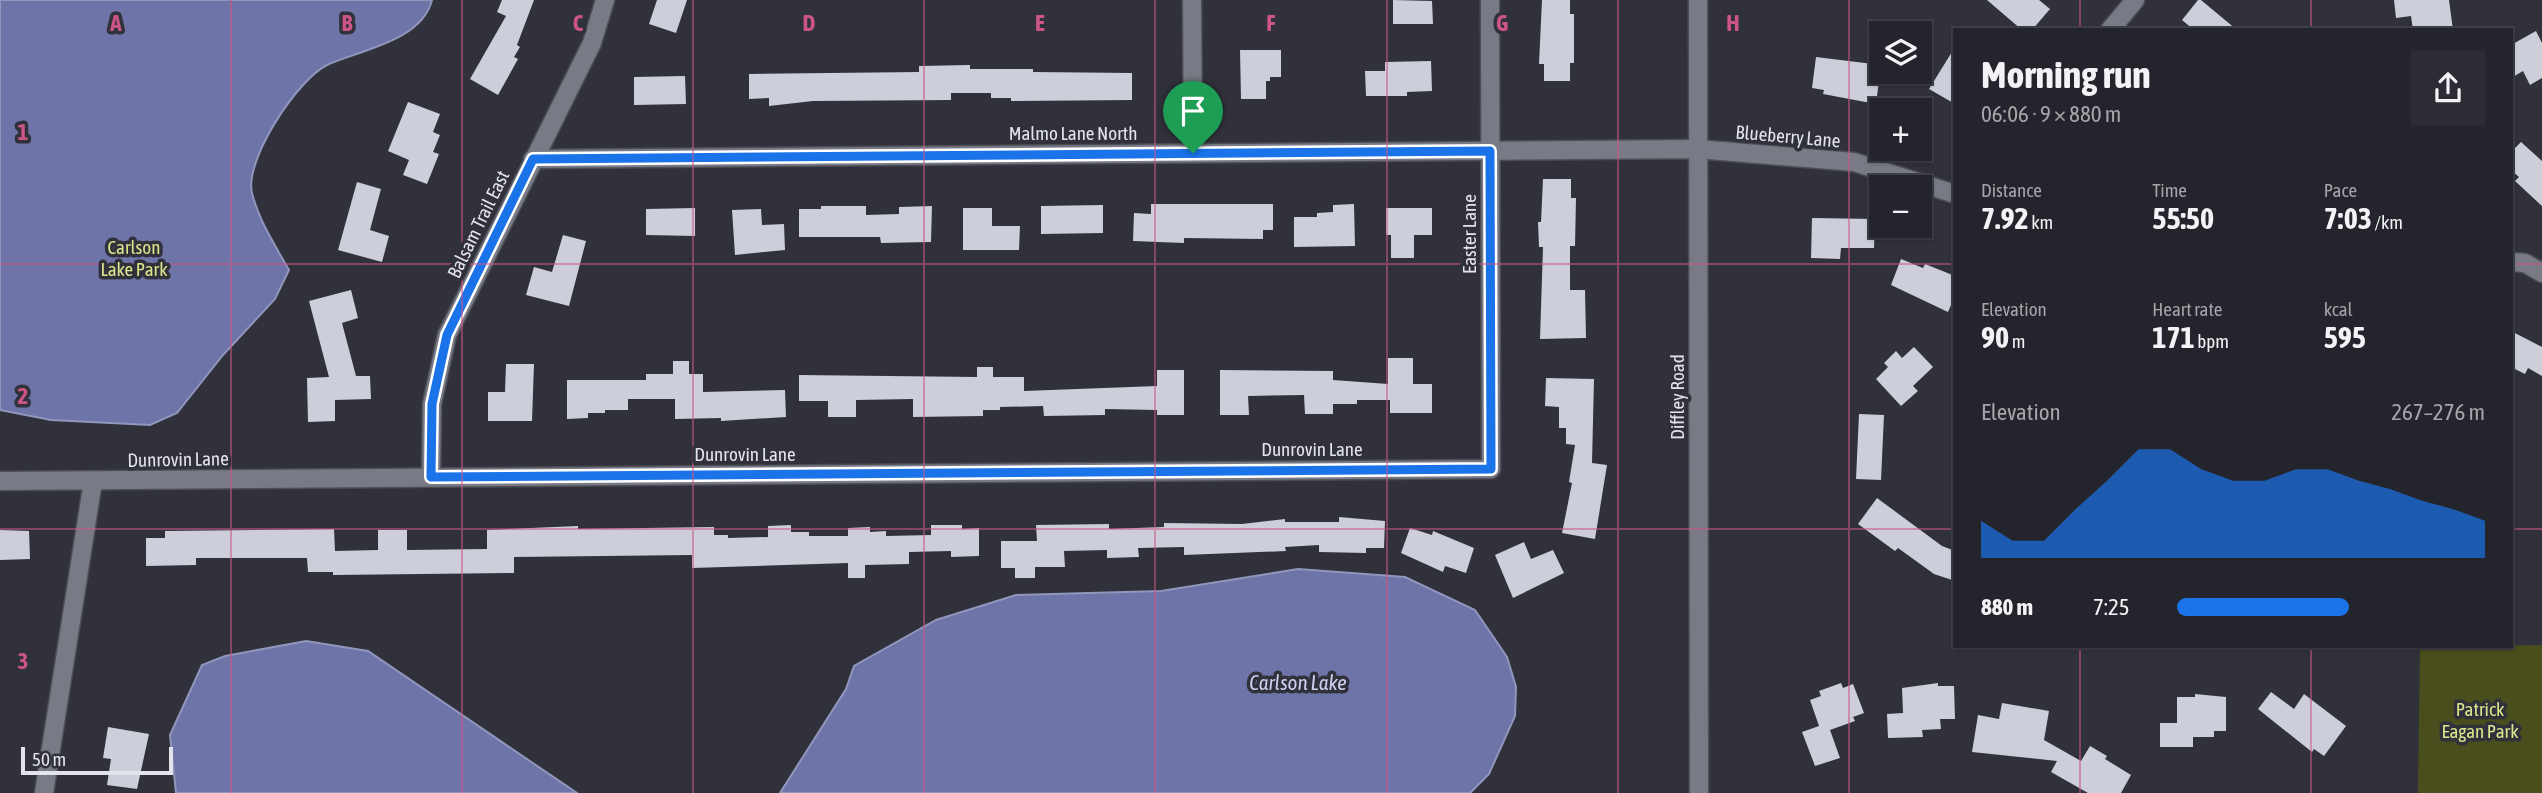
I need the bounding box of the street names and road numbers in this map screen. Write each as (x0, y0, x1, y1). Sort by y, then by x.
street label: Blueberry Lane (1735, 120, 1841, 152)
street label: Malmo Lane North (1009, 122, 1137, 144)
street label: Balsam Trail East (442, 167, 514, 281)
street label: Easter Lane (1458, 194, 1480, 274)
street label: Diffley Road (1666, 354, 1688, 440)
street label: Dunrovin Lane (1261, 438, 1363, 460)
street label: Dunrovin Lane (694, 443, 796, 465)
street label: Dunrovin Lane (127, 447, 229, 471)

